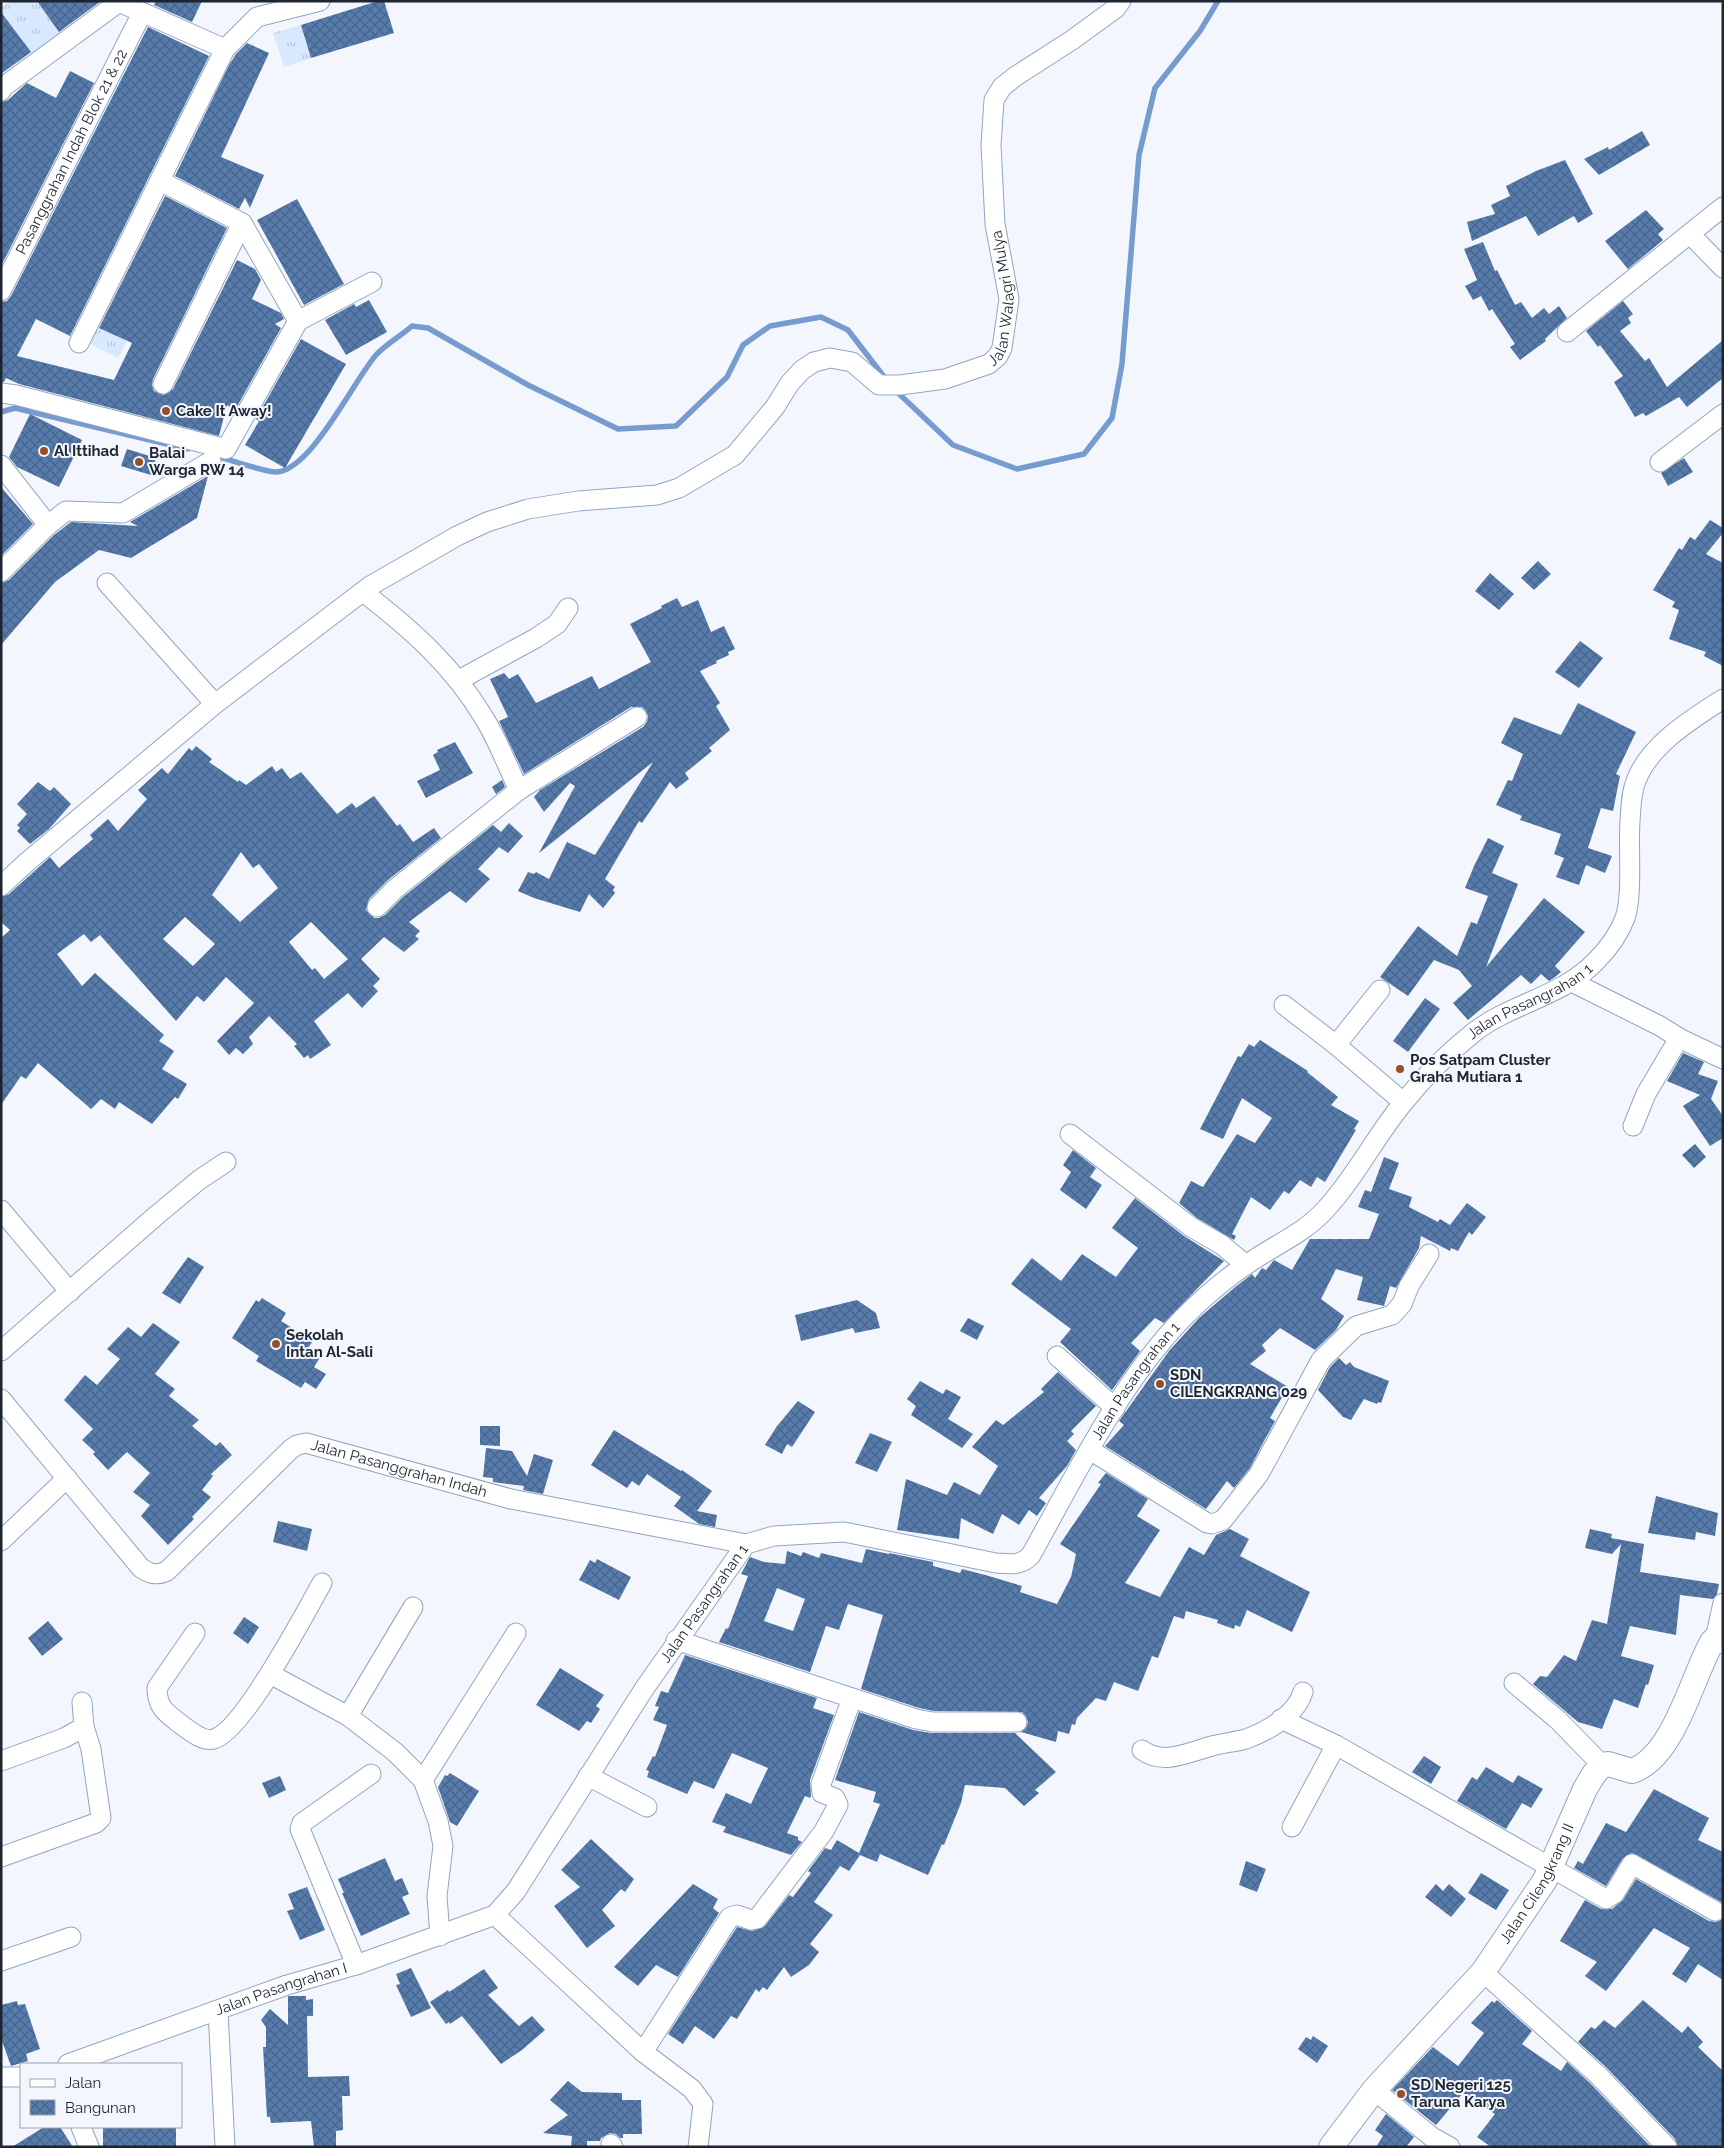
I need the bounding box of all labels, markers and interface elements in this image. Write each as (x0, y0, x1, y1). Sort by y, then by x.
street label: Pasanggrahan Indah Blok 21 & 22 (12, 46, 131, 258)
street label: Jalan Walagri Mulya (984, 229, 1018, 370)
place label: Cake It Away! (176, 402, 272, 420)
marker: Cake It Away! (160, 405, 172, 417)
place label: Al Ittihad (54, 442, 119, 460)
place label: Balai Warga RW 14 (149, 444, 245, 479)
marker: Al Ittihad (38, 445, 50, 457)
marker: Balai Warga RW 14 (133, 456, 145, 468)
street label: Jalan Pasangrahan 1 (1464, 959, 1597, 1043)
place label: Pos Satpam Cluster Graha Mutiara 1 (1410, 1051, 1551, 1086)
marker: Pos Satpam Cluster Graha Mutiara 1 (1394, 1063, 1406, 1075)
street label: Jalan Pasangrahan 1 (1088, 1318, 1184, 1443)
place label: Sekolah Intan Al-Sali (286, 1326, 373, 1361)
marker: Sekolah Intan Al-Sali (270, 1338, 282, 1350)
place label: SDN CILENGKRANG 029 (1170, 1366, 1307, 1401)
marker: SDN CILENGKRANG 029 (1154, 1378, 1166, 1390)
street label: Jalan Pasanggrahan Indah (309, 1436, 489, 1501)
street label: Jalan Pasangrahan 1 (656, 1540, 752, 1666)
street label: Jalan Cilengkrang II (1496, 1821, 1578, 1947)
street label: Jalan Pasangrahan I (213, 1959, 349, 2019)
legend (20, 2063, 182, 2128)
text: Jalan (65, 2074, 101, 2092)
place label: SD Negeri 125 Taruna Karya (1411, 2076, 1511, 2111)
marker: SD Negeri 125 Taruna Karya (1395, 2088, 1407, 2100)
text: Bangunan (65, 2099, 136, 2117)

